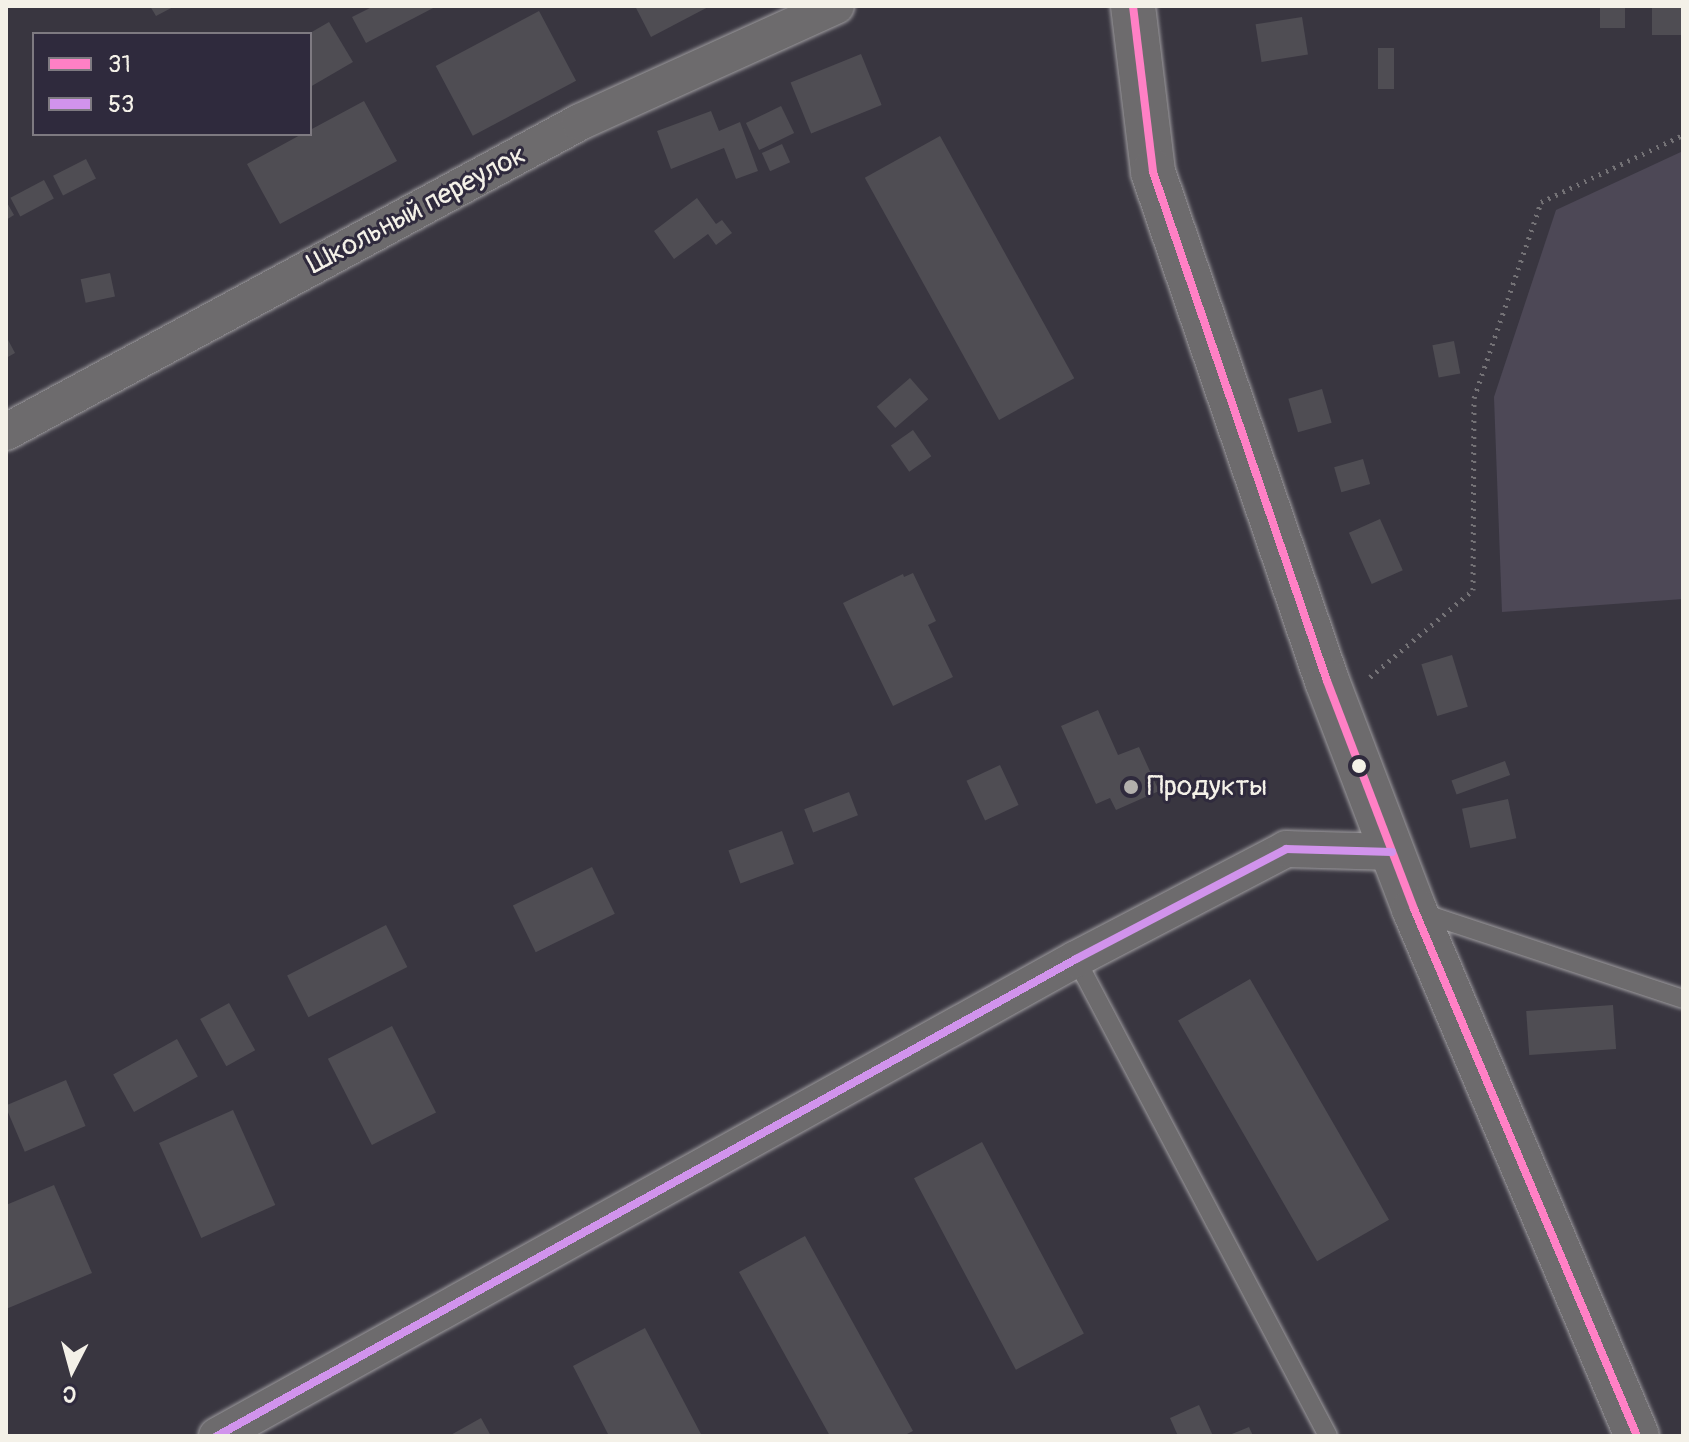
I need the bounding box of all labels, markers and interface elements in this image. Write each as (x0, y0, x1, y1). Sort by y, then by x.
legend (32, 32, 312, 136)
text: 31 (108, 50, 131, 79)
text: 53 (108, 90, 134, 119)
street label: Школьный переулок (302, 138, 532, 282)
unlabelled marker (1351, 758, 1367, 774)
place label: Продукты (1147, 770, 1267, 804)
marker: Продукты (1122, 778, 1140, 796)
north arrow (32, 1330, 112, 1410)
text: С (61, 1379, 78, 1409)

